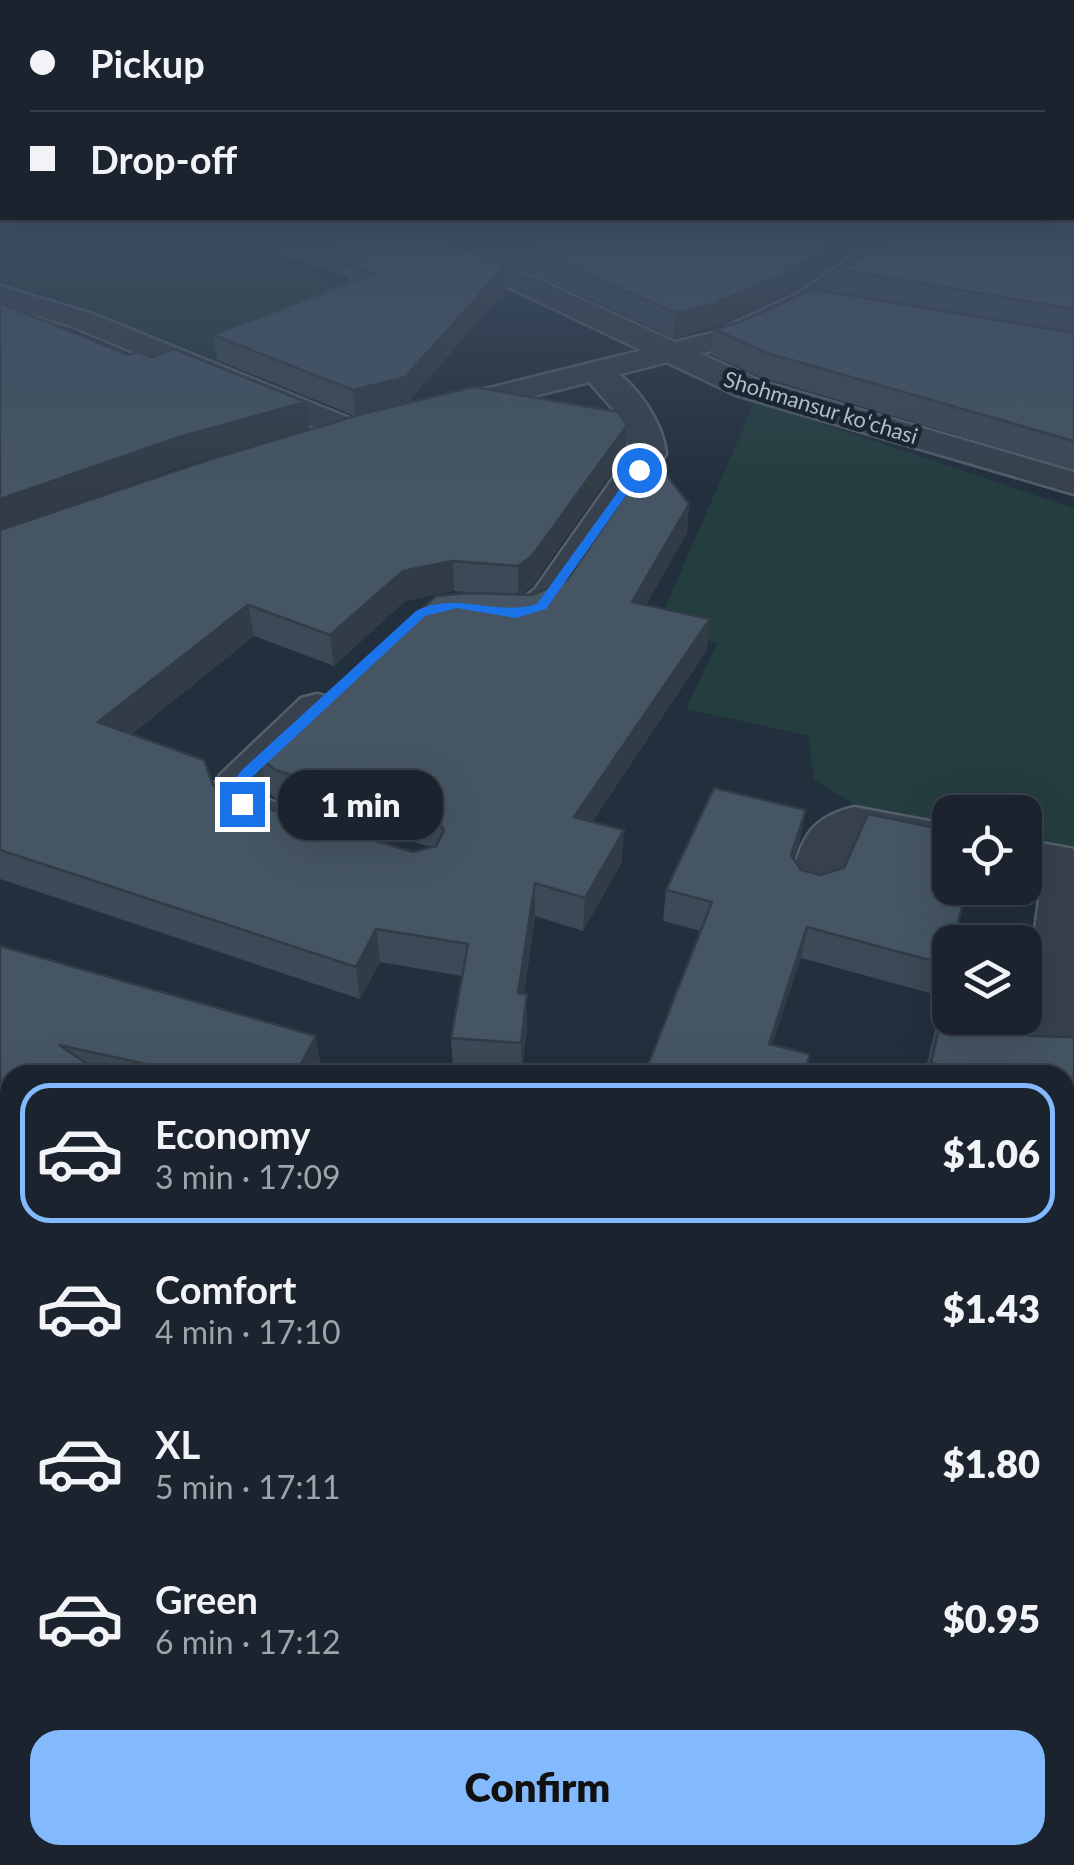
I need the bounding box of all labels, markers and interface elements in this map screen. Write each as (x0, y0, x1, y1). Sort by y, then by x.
text: Pickup (90, 40, 205, 86)
text: Drop-off (90, 136, 237, 182)
street label: Shohmansur koʻchasi (721, 365, 921, 449)
route start (617, 448, 662, 493)
callout: 1 min (277, 769, 442, 839)
route end (220, 782, 265, 827)
text: 1 min (321, 785, 400, 824)
map controls (932, 795, 1042, 1035)
button: locate (932, 795, 1042, 905)
button: layers (932, 925, 1042, 1035)
icon: car (35, 1108, 125, 1198)
text: Economy (155, 1111, 310, 1157)
text: $1.06 (943, 1130, 1040, 1176)
text: 3 min · 17:09 (155, 1157, 341, 1196)
icon: car (35, 1263, 125, 1353)
text: Comfort (155, 1266, 296, 1312)
text: $1.43 (943, 1285, 1040, 1331)
text: 4 min · 17:10 (155, 1312, 341, 1351)
icon: car (35, 1418, 125, 1508)
text: XL (155, 1421, 200, 1467)
text: $1.80 (943, 1440, 1040, 1486)
text: 5 min · 17:11 (155, 1467, 341, 1506)
icon: car (35, 1573, 125, 1663)
text: Green (155, 1576, 258, 1622)
text: $0.95 (943, 1595, 1040, 1641)
text: 6 min · 17:12 (155, 1622, 341, 1661)
button: Confirm (30, 1730, 1045, 1845)

